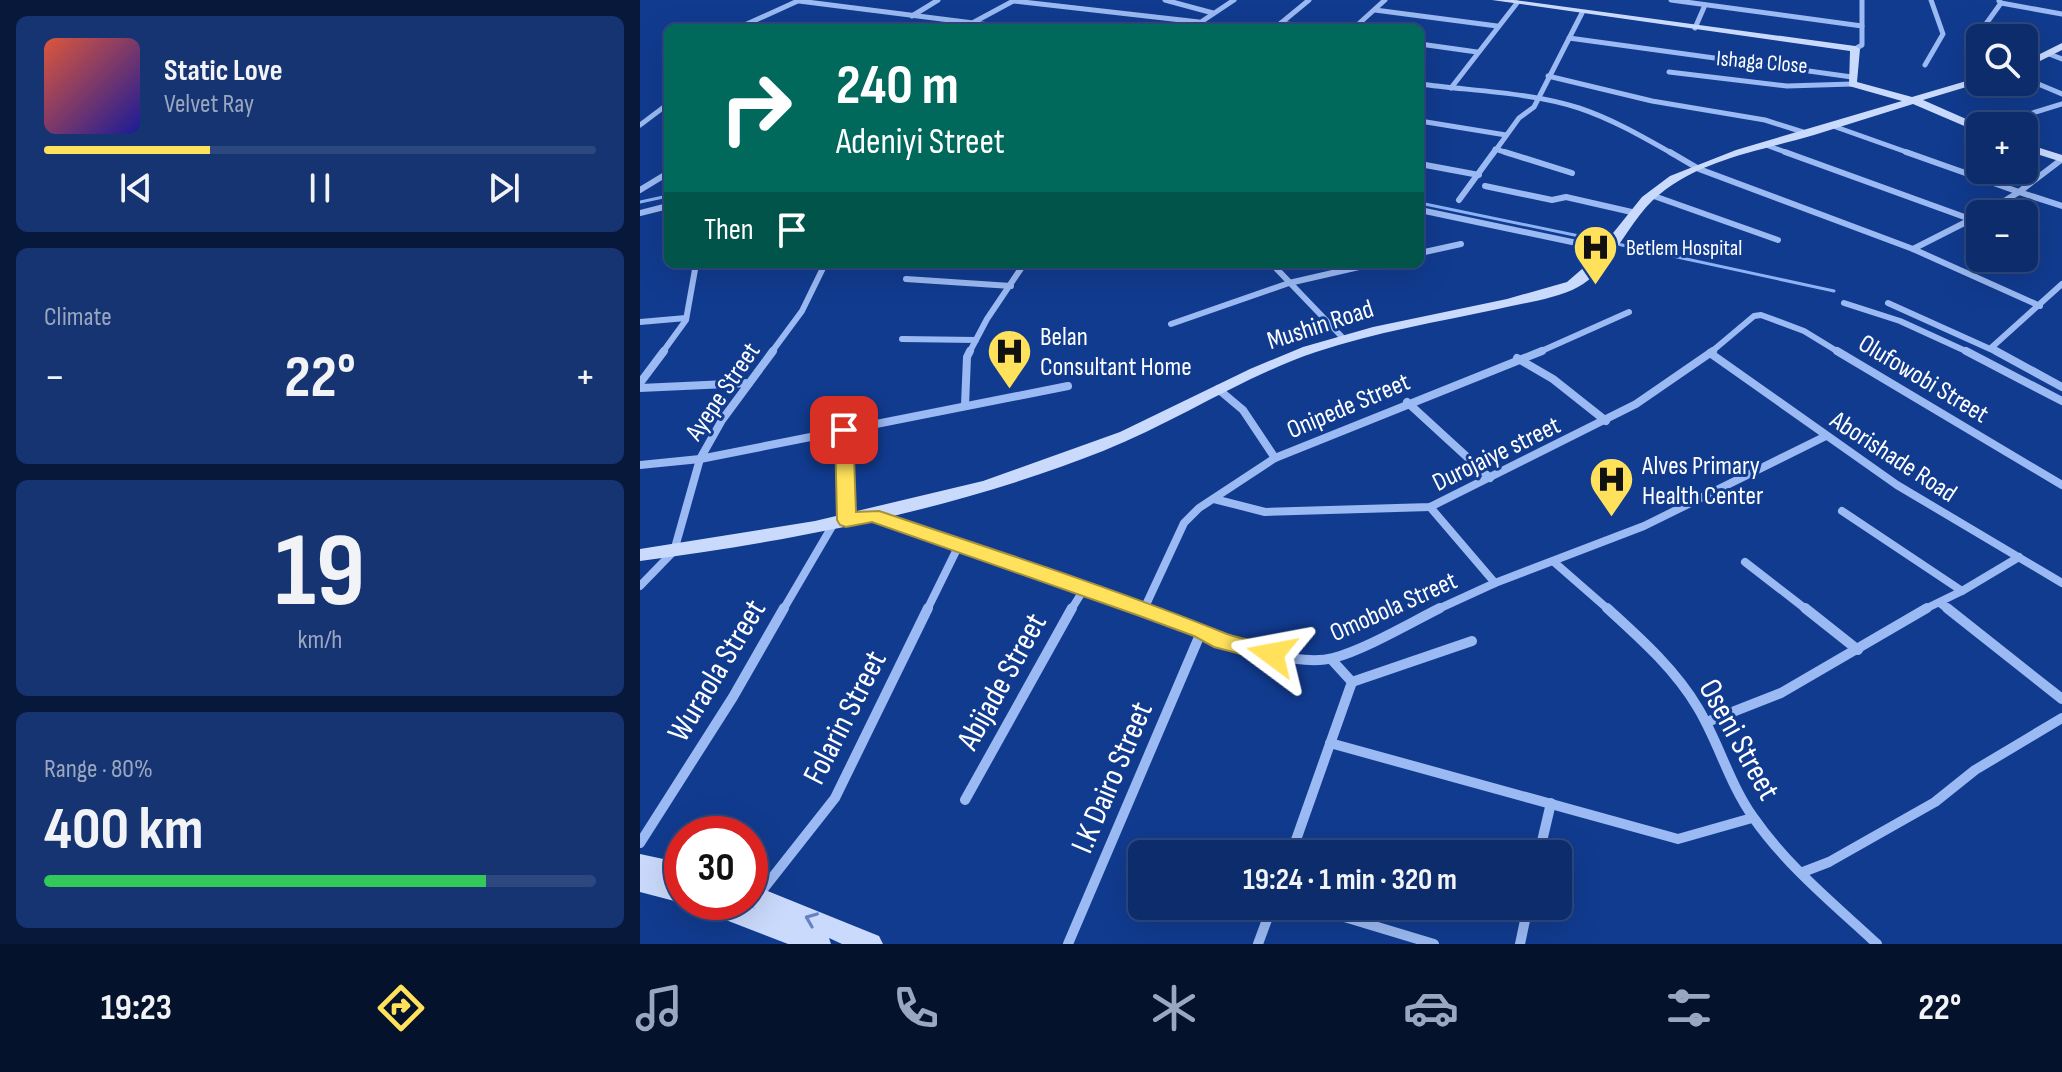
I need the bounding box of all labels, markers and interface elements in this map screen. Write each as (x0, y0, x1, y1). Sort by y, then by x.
map controls (1966, 24, 2038, 272)
button: search (1966, 24, 2038, 96)
street label: Ishaga Close (1715, 45, 1809, 80)
text: Static Love (164, 53, 283, 89)
text: 240 m (836, 53, 959, 120)
icon: right (704, 56, 808, 160)
text: Velvet Ray (164, 89, 254, 120)
button: + (1966, 112, 2038, 184)
text: Adeniyi Street (836, 121, 1005, 164)
icon: previous (114, 166, 158, 210)
icon: pause (298, 166, 342, 210)
icon: next (482, 166, 526, 210)
button: − (1966, 200, 2038, 272)
icon: arrive (770, 208, 814, 252)
text: Then (704, 212, 754, 248)
hospital icon: Betlem Hospital (1571, 223, 1619, 286)
place label: Betlem Hospital (1626, 235, 1742, 262)
street label: Mushin Road (1263, 294, 1378, 357)
text: Climate (44, 302, 112, 333)
place label: Belan Consultant Home (1040, 322, 1192, 383)
hospital icon: Belan Consultant Home (985, 327, 1033, 390)
street label: Olufowobi Street (1853, 328, 1994, 430)
street label: Ayepe Street (679, 337, 767, 447)
text: 22° (284, 342, 356, 414)
text: − (44, 351, 66, 404)
text: + (574, 351, 596, 404)
street label: Onipede Street (1283, 367, 1415, 446)
pin (810, 396, 878, 464)
street label: Aborishade Road (1823, 404, 1962, 510)
icon: arrive (822, 408, 866, 452)
street label: Durojaiye street (1428, 410, 1566, 499)
place label: Alves Primary Health Center (1641, 451, 1764, 512)
hospital icon: Alves Primary Health Center (1587, 456, 1635, 519)
text: 19 (275, 510, 365, 635)
street label: Omobola Street (1325, 566, 1462, 649)
street label: Wuraola Street (660, 593, 775, 749)
street label: Abijade Street (948, 607, 1056, 758)
position arrow (1230, 612, 1314, 696)
text: km/h (298, 625, 342, 656)
street label: Folarin Street (795, 644, 896, 791)
street label: Oseni Street (1690, 672, 1788, 807)
street label: I.K Dairo Street (1063, 696, 1162, 859)
text: Range · 80% (44, 754, 153, 785)
text: 400 km (44, 794, 204, 866)
speed limit sign: 30 (664, 816, 768, 920)
text: 19:24 · 1 min · 320 m (1243, 862, 1457, 898)
one-way arrow (805, 912, 819, 929)
icon: directions (373, 980, 429, 1036)
icon: music (631, 980, 687, 1036)
icon: phone (888, 980, 944, 1036)
icon: climate (1146, 980, 1202, 1036)
icon: car (1403, 980, 1459, 1036)
icon: filters (1661, 980, 1717, 1036)
text: 19:23 (101, 987, 172, 1030)
text: 22° (1918, 987, 1961, 1030)

